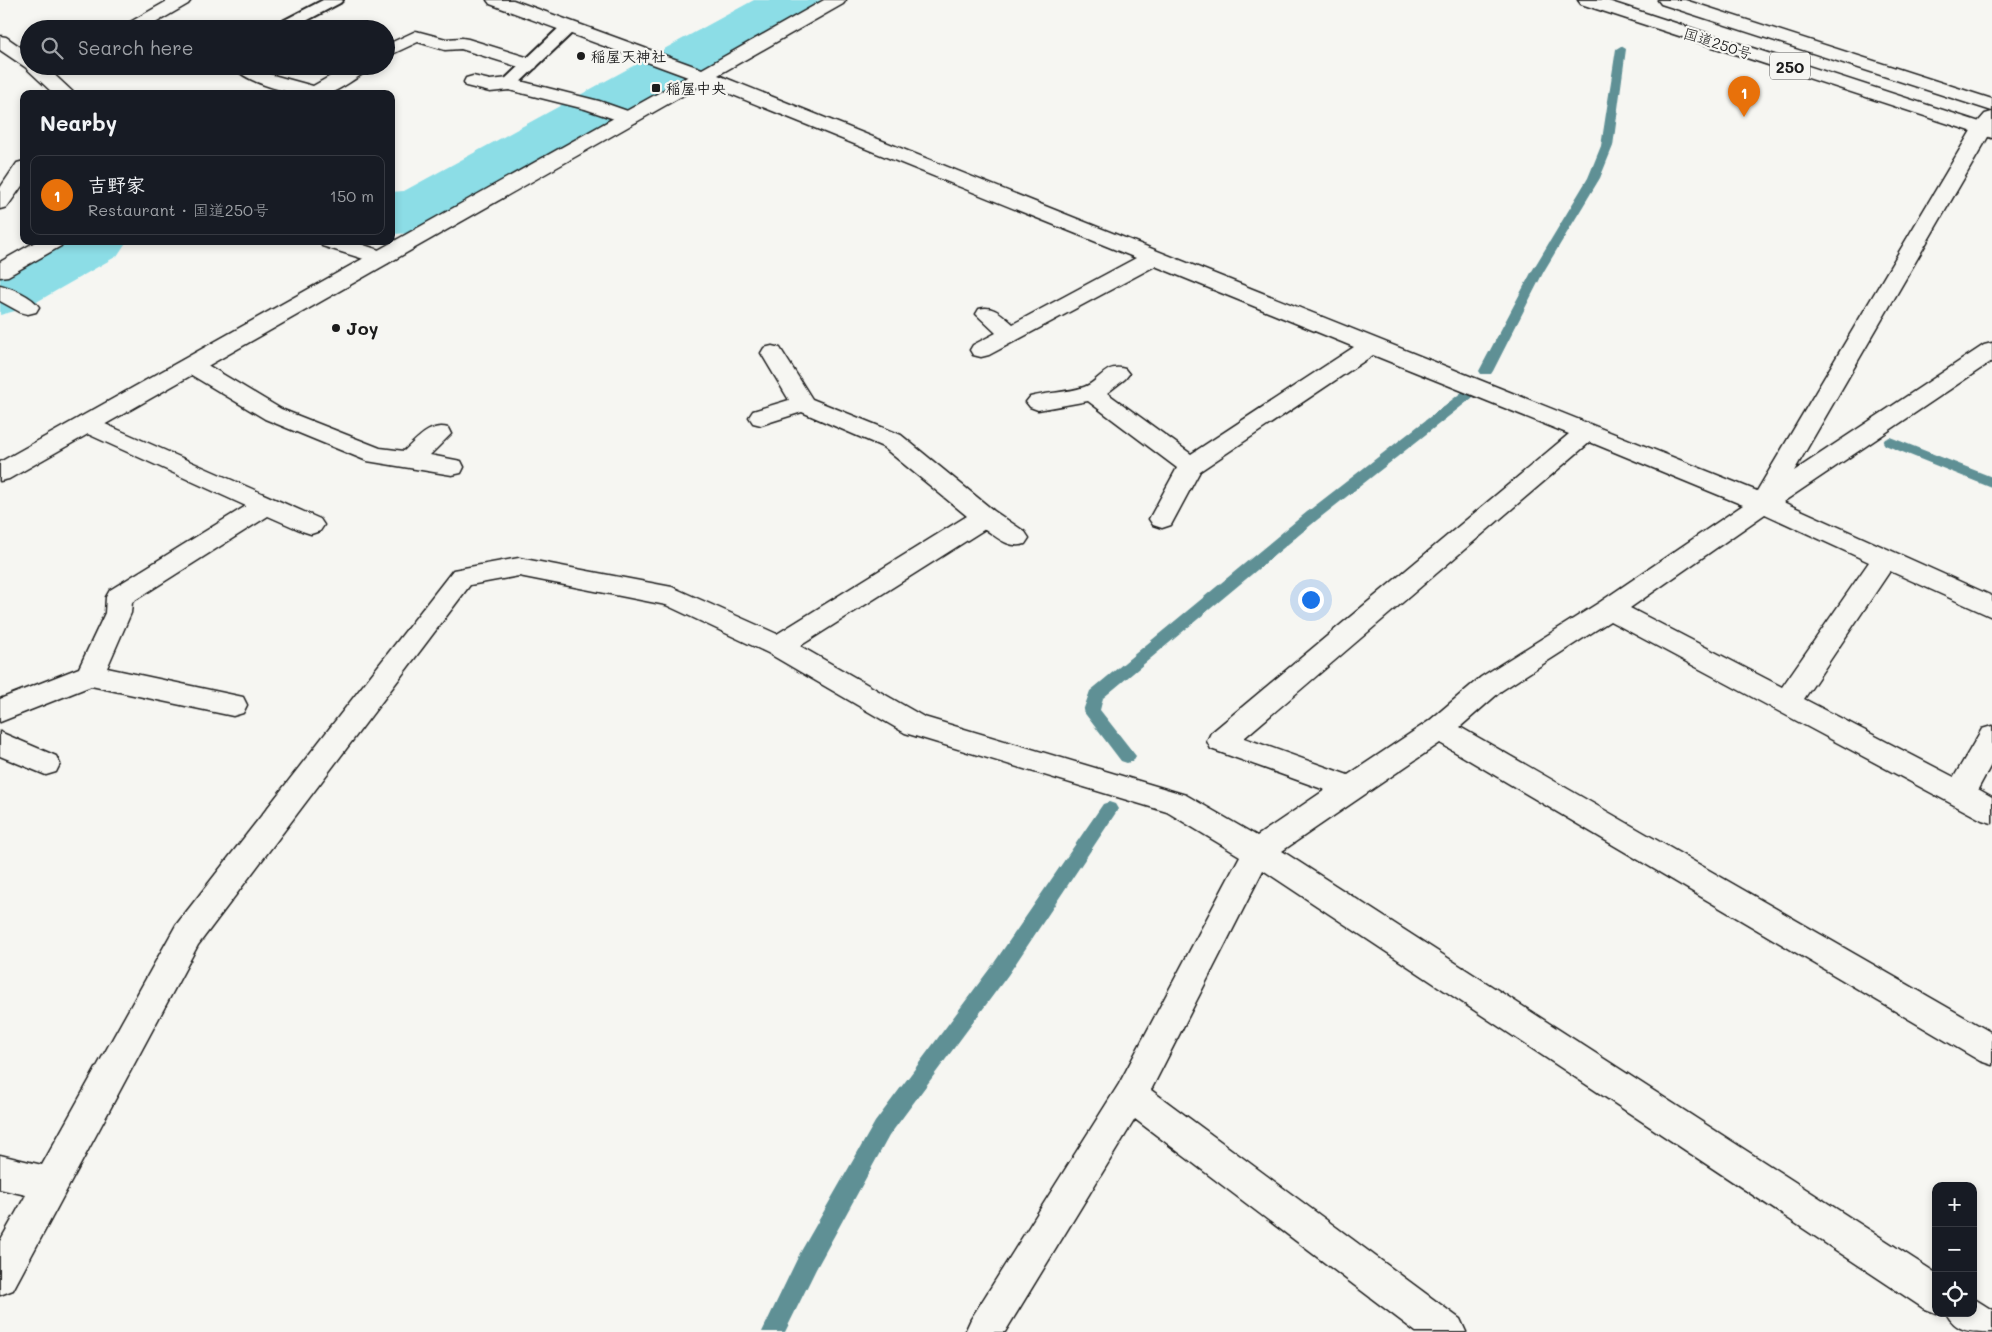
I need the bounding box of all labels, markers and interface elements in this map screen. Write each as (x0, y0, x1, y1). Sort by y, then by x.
search box (20, 20, 395, 75)
street label: 国道250号 (1681, 22, 1755, 64)
icon: search (38, 34, 66, 62)
text: Search here (78, 35, 194, 60)
place label: 稲屋天神社 (591, 46, 666, 66)
marker: 稲屋天神社 (575, 50, 587, 62)
road number: 250 (1770, 52, 1810, 80)
pin: 1 (1728, 76, 1760, 117)
place label: 稲屋中央 (666, 78, 726, 98)
marker: 稲屋中央 (650, 82, 662, 94)
text: Nearby (40, 109, 117, 136)
text: 吉野家 (88, 172, 145, 197)
text: 1 (53, 185, 61, 206)
text: 150 m (330, 185, 374, 206)
text: Restaurant · 国道250号 (88, 199, 269, 220)
place label: Joy (346, 316, 379, 340)
marker: Joy (330, 322, 342, 334)
your location (1298, 587, 1324, 613)
map controls (1932, 1182, 1977, 1317)
button: + (1932, 1182, 1977, 1227)
button: − (1932, 1227, 1977, 1272)
button: locate (1932, 1272, 1977, 1317)

